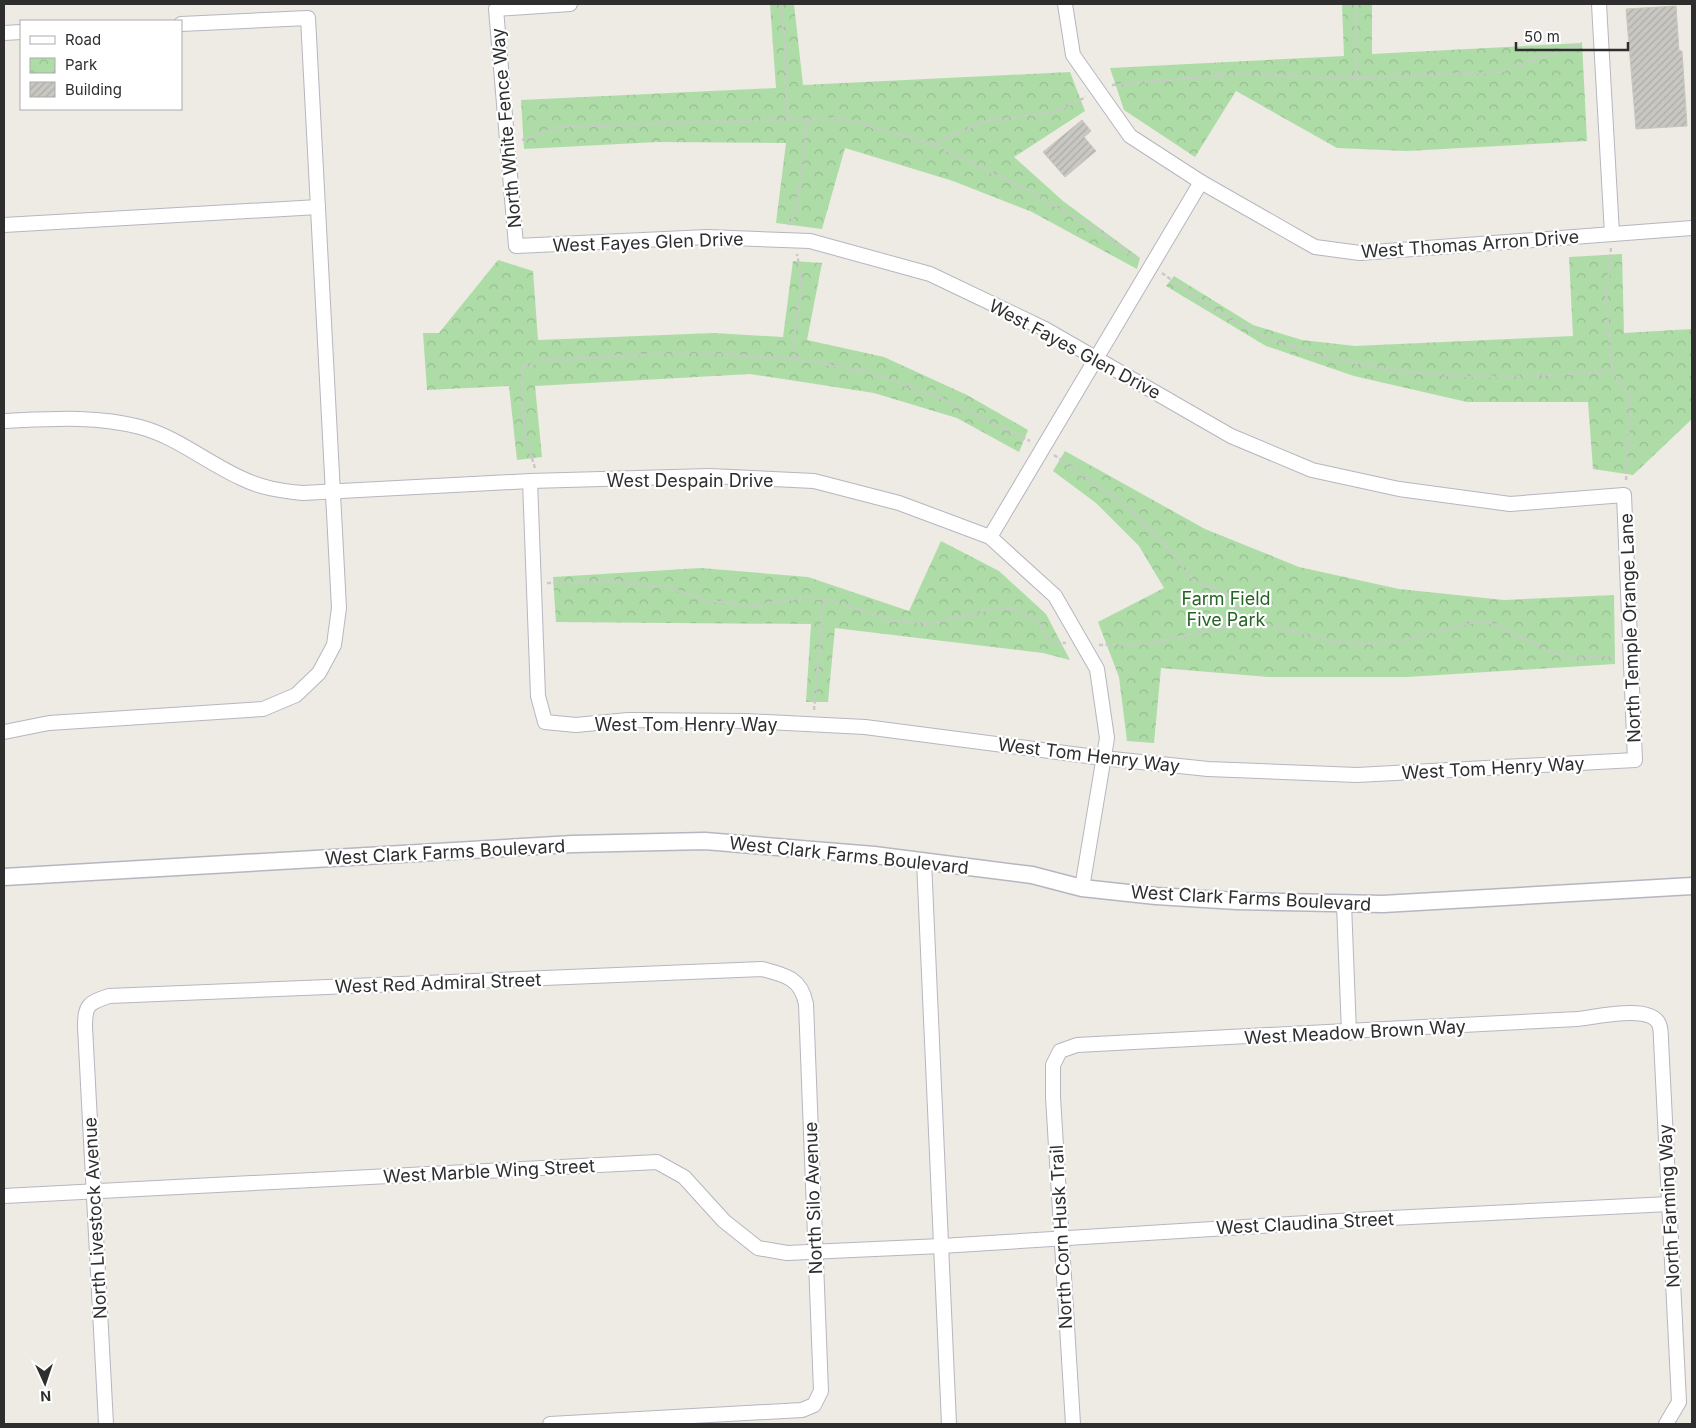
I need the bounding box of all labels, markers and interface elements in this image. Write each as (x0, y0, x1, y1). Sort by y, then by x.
legend (20, 20, 182, 110)
scale bar (1516, 20, 1628, 52)
street label: North White Fence Way (487, 27, 525, 229)
text: 50 m (1524, 27, 1560, 46)
text: Road (65, 30, 101, 49)
text: Park (65, 55, 98, 74)
text: Building (65, 80, 122, 99)
street label: West Thomas Arron Drive (1360, 226, 1580, 262)
street label: West Fayes Glen Drive (552, 228, 744, 256)
street label: West Fayes Glen Drive (986, 295, 1164, 403)
street label: West Despain Drive (607, 470, 773, 491)
street label: North Temple Orange Lane (1615, 513, 1645, 743)
park label: Farm Field Five Park (1181, 588, 1271, 630)
street label: West Tom Henry Way (594, 714, 778, 735)
street label: West Tom Henry Way (997, 733, 1181, 777)
street label: West Tom Henry Way (1401, 753, 1585, 783)
street label: West Clark Farms Boulevard (728, 832, 970, 878)
street label: West Clark Farms Boulevard (324, 835, 566, 869)
street label: West Clark Farms Boulevard (1130, 881, 1372, 915)
street label: West Red Admiral Street (335, 969, 542, 997)
street label: West Meadow Brown Way (1244, 1016, 1466, 1048)
street label: North Livestock Avenue (79, 1116, 111, 1320)
street label: North Silo Avenue (800, 1122, 826, 1274)
street label: North Farming Way (1654, 1124, 1684, 1288)
street label: North Corn Husk Trail (1046, 1144, 1076, 1330)
street label: West Marble Wing Street (383, 1155, 595, 1187)
street label: West Claudina Street (1216, 1208, 1395, 1238)
north arrow (20, 1358, 70, 1408)
text: N (40, 1388, 51, 1405)

